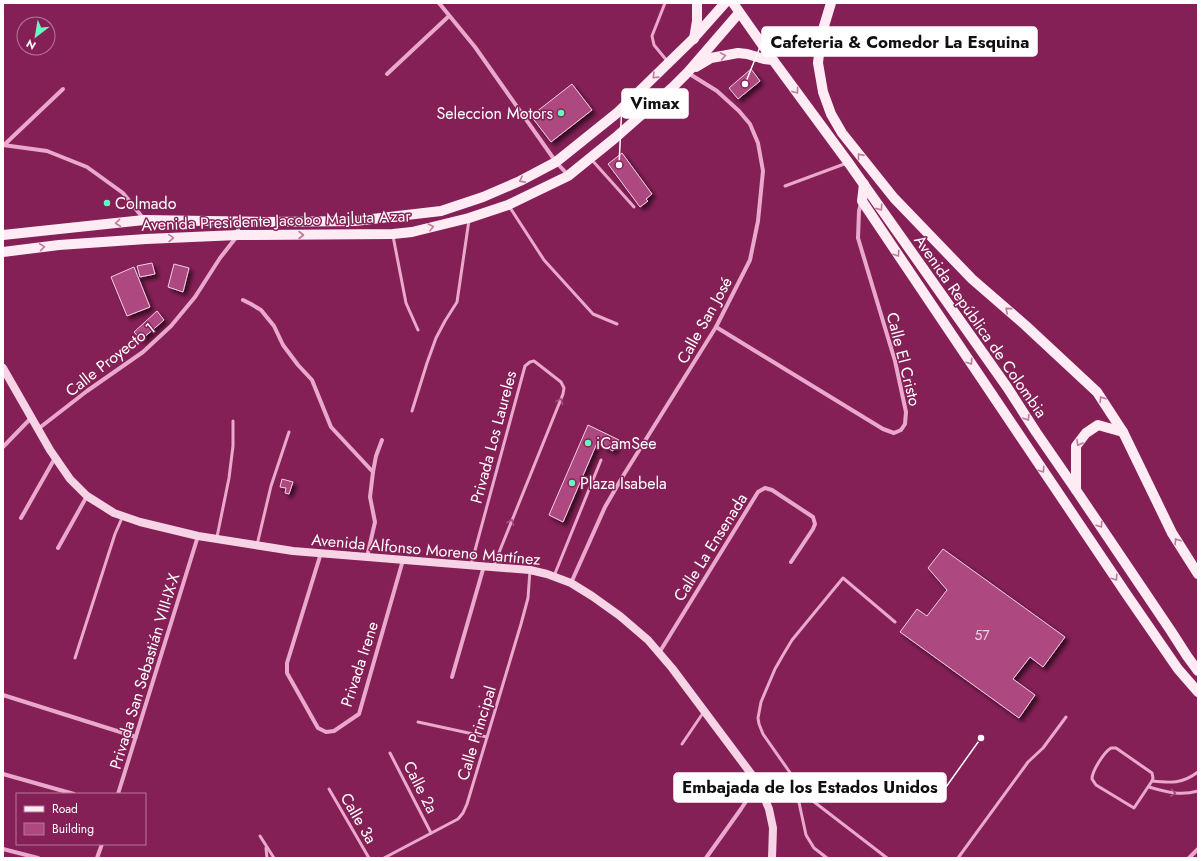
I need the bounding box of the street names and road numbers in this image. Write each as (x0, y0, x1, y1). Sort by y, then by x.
street label: Avenida Presidente Jacobo Majluta Azar (141, 204, 412, 237)
street label: Avenida República de Colombia (908, 230, 1053, 422)
street label: Calle San José (671, 273, 738, 368)
street label: Calle El Cristo (881, 310, 926, 409)
street label: Calle Proyecto 1 (60, 317, 160, 402)
street label: Privada Los Laureles (465, 368, 522, 506)
street label: Calle La Ensenada (668, 489, 753, 606)
street label: Avenida Alfonso Moreno Martínez (310, 528, 542, 571)
street label: Privada San Sebastián VIII-IX-X (104, 570, 185, 772)
street label: Privada Irene (335, 619, 384, 710)
street label: Calle Principal (451, 683, 502, 783)
street label: Calle 2a (398, 757, 443, 817)
street label: Calle 3a (335, 788, 382, 848)

